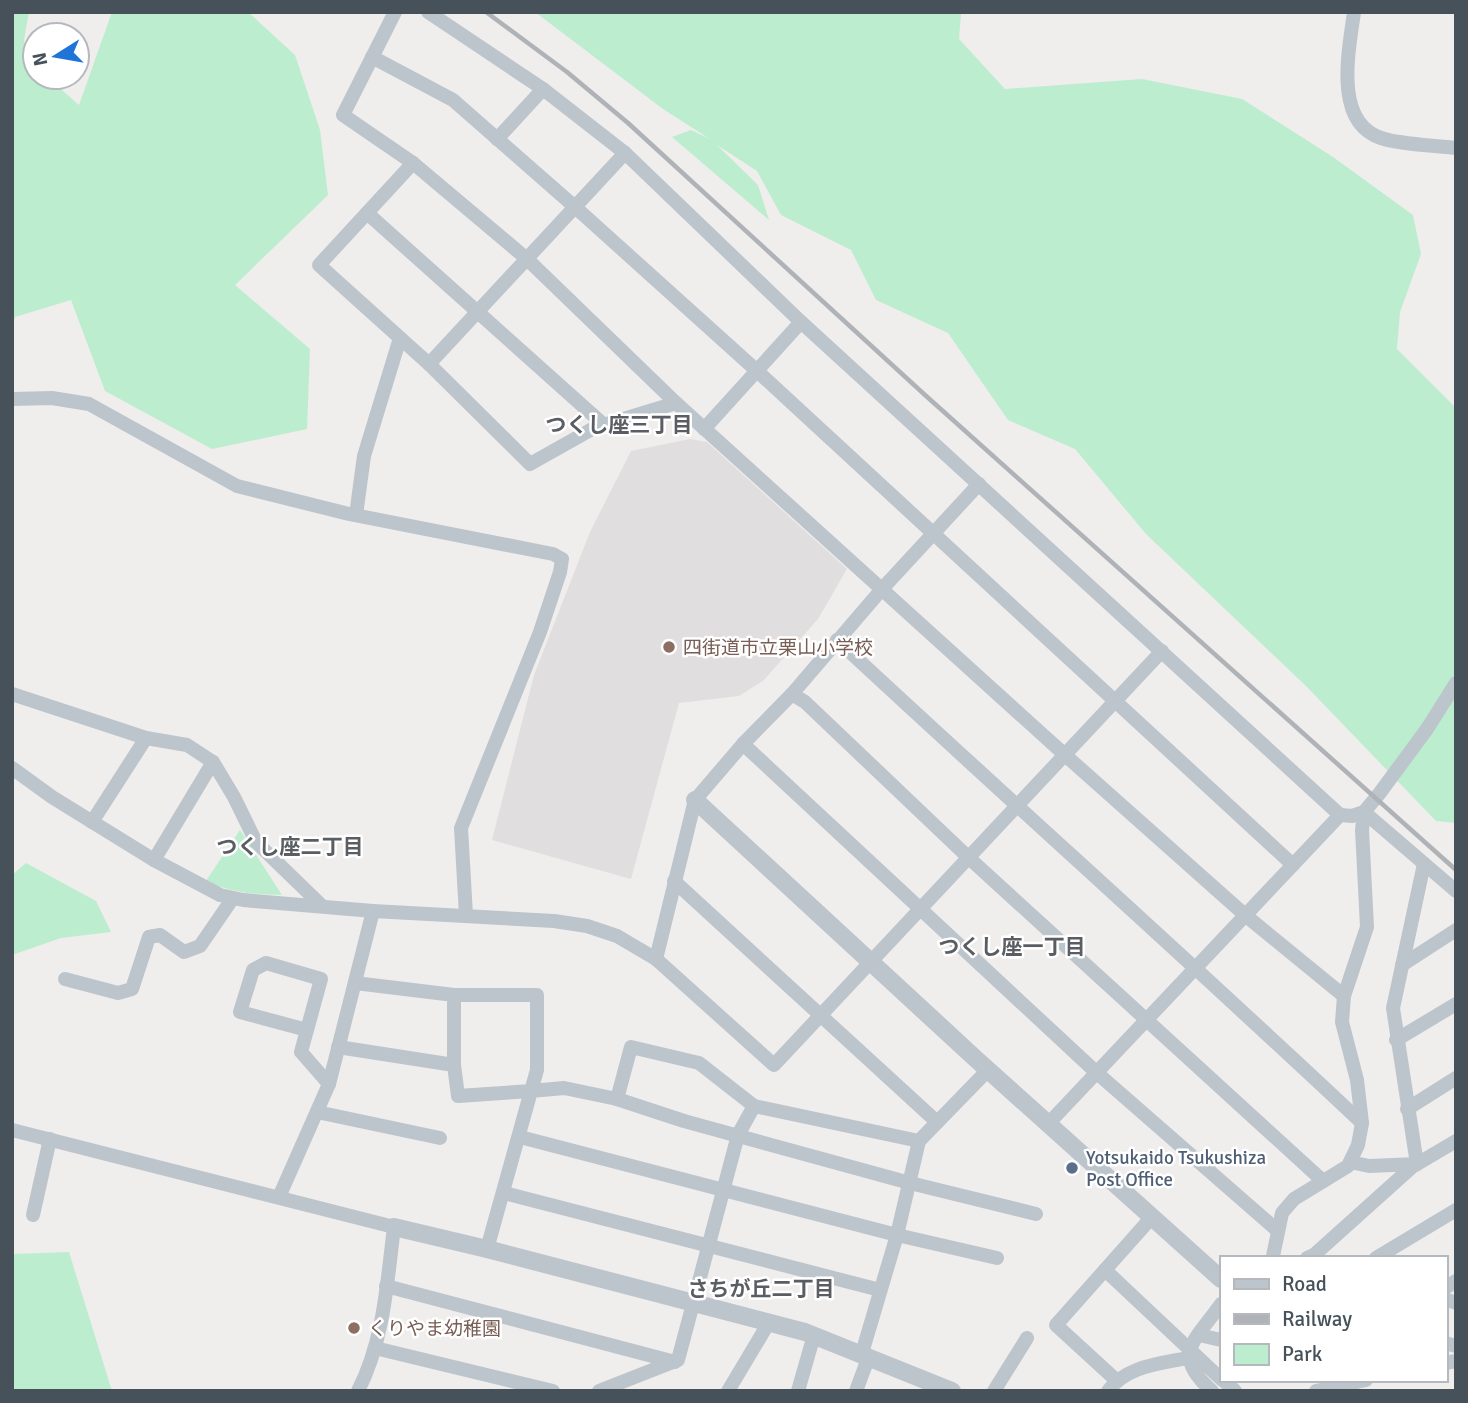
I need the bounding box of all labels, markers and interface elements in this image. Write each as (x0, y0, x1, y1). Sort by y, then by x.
north arrow (21, 21, 91, 91)
text: N (27, 50, 53, 68)
district label: つくし座三丁目 (546, 412, 693, 438)
place label: 四街道市立栗山小学校 (683, 636, 873, 660)
marker: 四街道市立栗山小学校 (661, 639, 677, 655)
district label: つくし座二丁目 (217, 834, 364, 860)
district label: つくし座一丁目 (939, 934, 1086, 960)
place label: Yotsukaido Tsukushiza Post Office (1086, 1146, 1266, 1192)
marker: Yotsukaido Tsukushiza Post Office (1064, 1160, 1080, 1176)
legend (1220, 1256, 1447, 1382)
text: Road (1282, 1271, 1327, 1297)
district label: さちが丘二丁目 (688, 1276, 835, 1302)
text: Railway (1282, 1306, 1352, 1332)
place label: くりやま幼稚園 (368, 1317, 501, 1341)
marker: くりやま幼稚園 (346, 1320, 362, 1336)
text: Park (1282, 1341, 1323, 1367)

